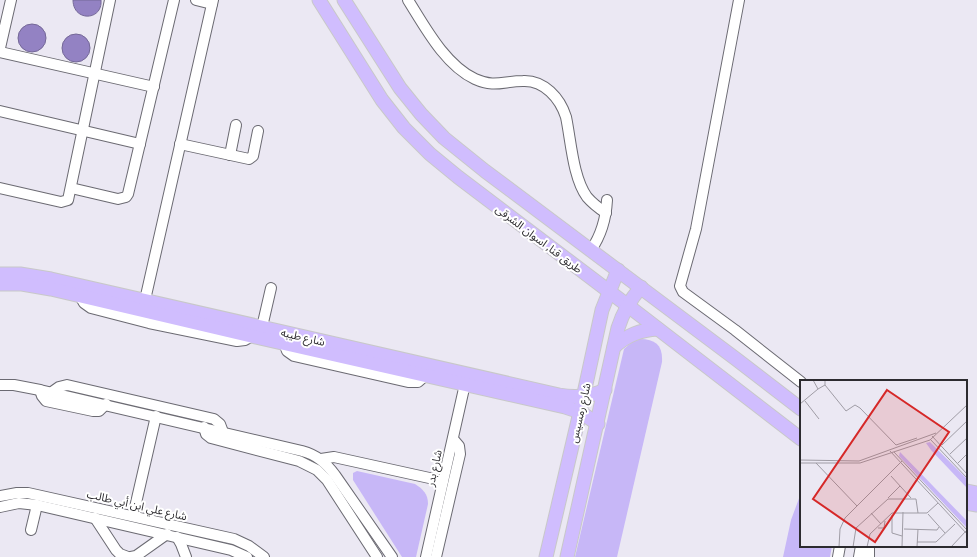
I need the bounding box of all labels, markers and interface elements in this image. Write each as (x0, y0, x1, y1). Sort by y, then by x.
street label: طريق قنا, اسوان الشرقى (493, 203, 585, 276)
street label: شارع طيبه (279, 326, 327, 350)
inset map (800, 380, 967, 547)
street label: شارع رمسيس (567, 382, 595, 445)
street label: شارع بدر (424, 448, 446, 489)
street label: شارع علي ابن أبي طالب (85, 487, 189, 526)

